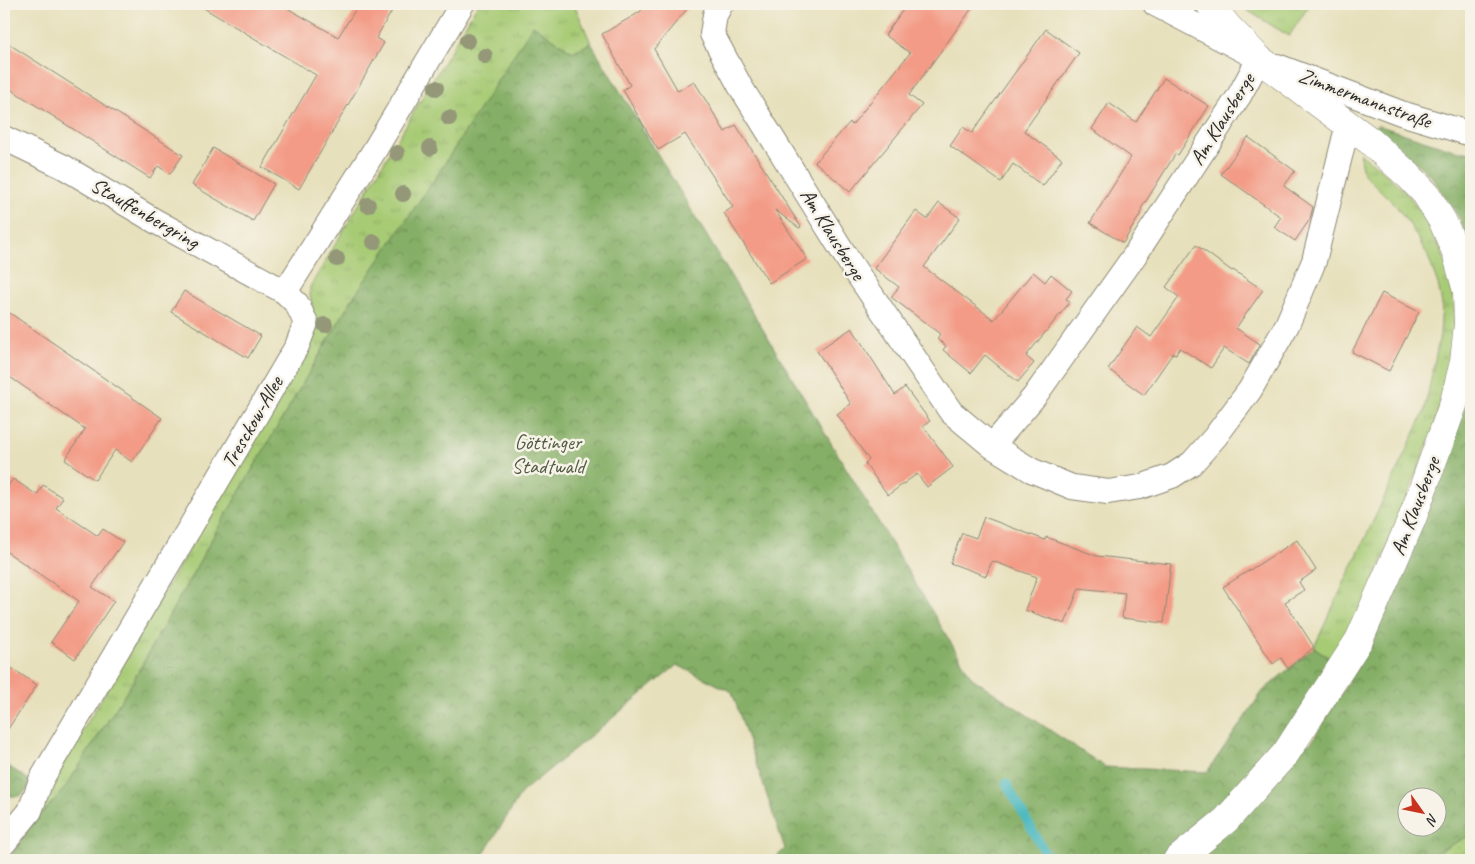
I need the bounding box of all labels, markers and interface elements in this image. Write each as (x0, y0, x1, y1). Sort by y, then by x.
street label: Zimmermannstraße (1295, 62, 1437, 135)
street label: Am Klausberge (1184, 66, 1262, 170)
street label: Stauffenbergring (86, 172, 205, 255)
street label: Am Klausberge (795, 183, 873, 287)
street label: Tresckow-Allee (215, 371, 289, 472)
park label: Göttinger Stadtwald (511, 429, 587, 479)
street label: Am Klausberge (1384, 451, 1446, 559)
north arrow (1398, 786, 1448, 836)
text: N (1422, 811, 1442, 829)

